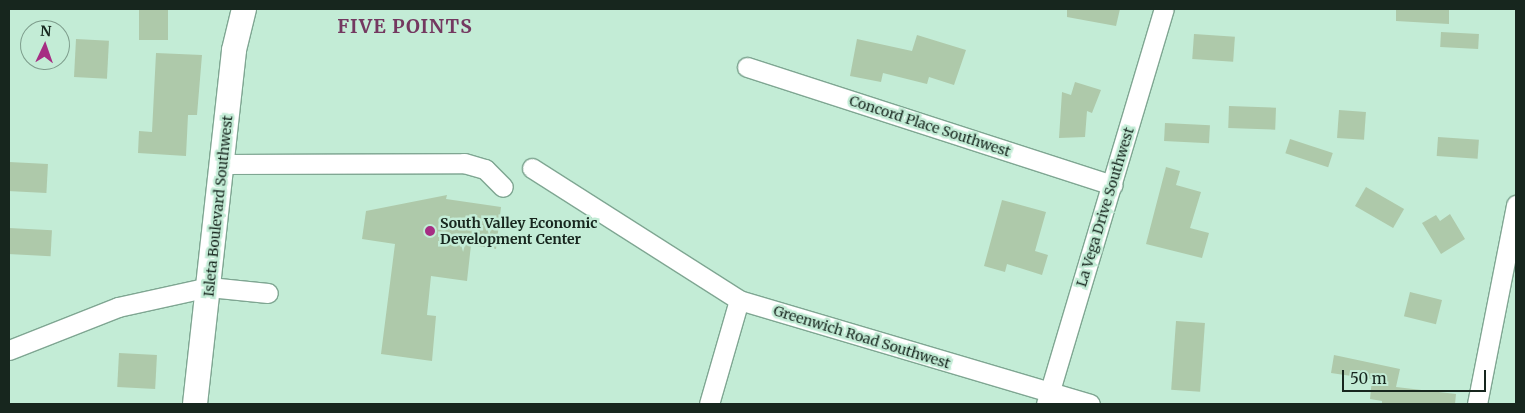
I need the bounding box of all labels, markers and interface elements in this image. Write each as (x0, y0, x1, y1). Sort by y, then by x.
district label: FIVE POINTS (336, 16, 474, 38)
north arrow (20, 20, 70, 70)
text: N (40, 22, 52, 40)
street label: Concord Place Southwest (847, 92, 1013, 160)
street label: Isleta Boulevard Southwest (200, 114, 236, 298)
street label: La Vega Drive Southwest (1073, 125, 1137, 289)
place label: South Valley Economic Development Center (440, 215, 597, 248)
marker: South Valley Economic Development Center (424, 225, 436, 237)
street label: Greenwich Road Southwest (772, 302, 952, 372)
scale bar (1345, 360, 1489, 392)
text: 50 m (1350, 369, 1387, 388)

